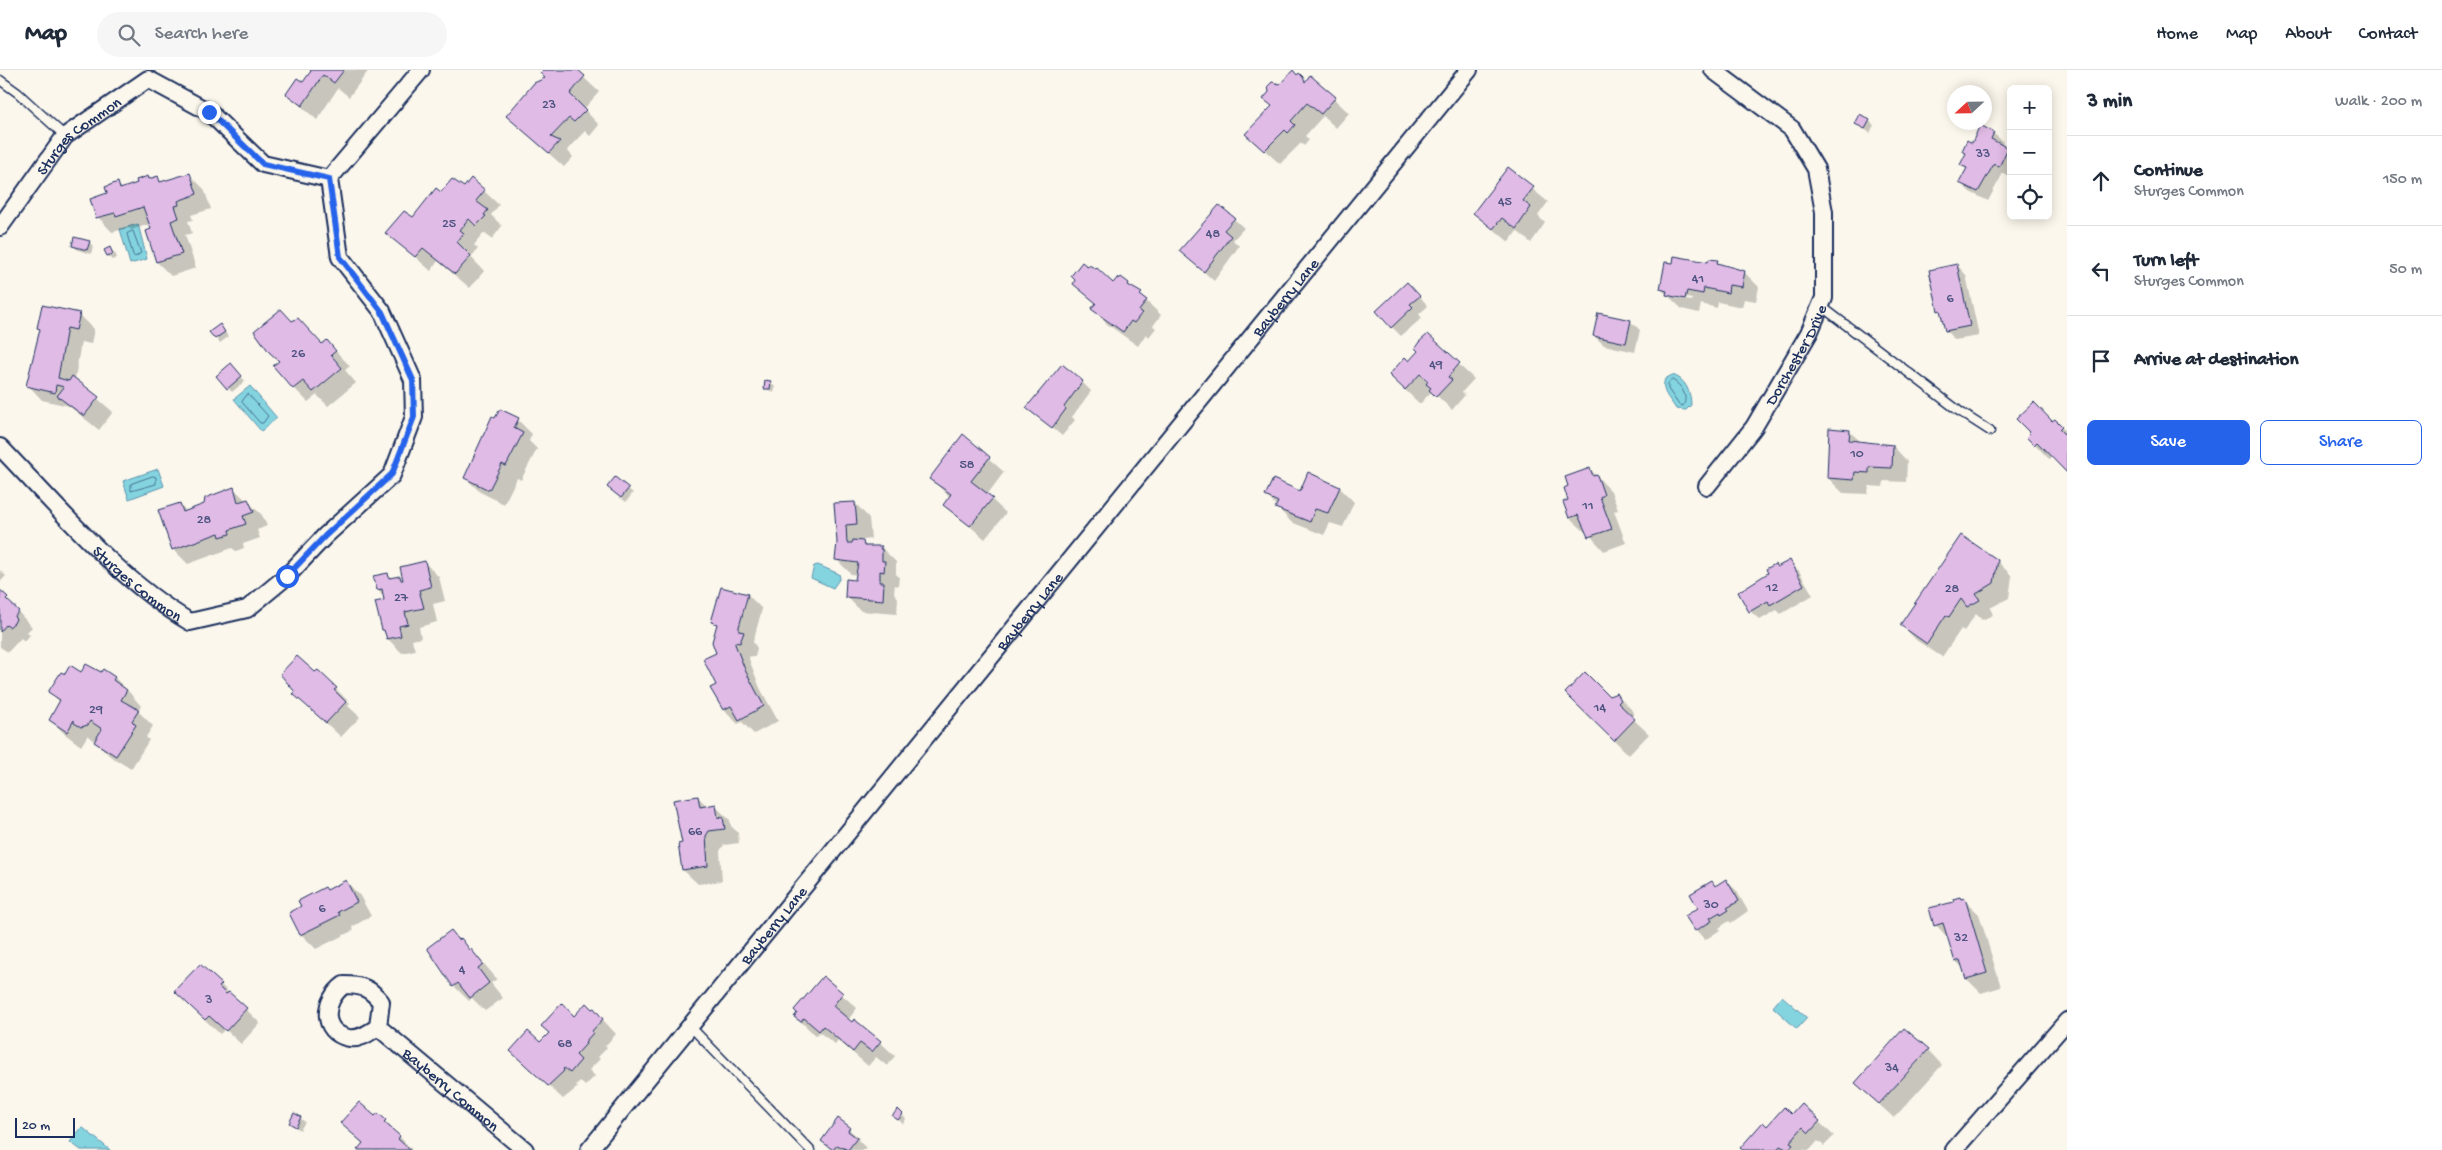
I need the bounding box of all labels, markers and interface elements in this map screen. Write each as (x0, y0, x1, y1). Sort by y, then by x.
search box (97, 12, 447, 57)
text: Map (25, 20, 67, 49)
icon: search (115, 21, 143, 49)
text: Search here (155, 23, 248, 46)
text: Home (2156, 24, 2198, 45)
text: Map (2226, 24, 2257, 45)
text: About (2285, 24, 2331, 45)
text: Contact (2359, 24, 2417, 45)
north arrow (1947, 85, 1992, 130)
map controls (2007, 85, 2052, 220)
button: + (2007, 85, 2052, 130)
text: 3 min (2087, 90, 2132, 115)
text: Walk · 200 m (2335, 93, 2422, 112)
street label: Sturges Common (34, 94, 126, 180)
house number: 23 (542, 97, 556, 114)
route end (198, 101, 221, 124)
button: − (2007, 130, 2052, 175)
house number: 33 (1975, 146, 1990, 163)
text: Continue (2134, 160, 2203, 183)
icon: ahead (2087, 167, 2115, 195)
text: 150 m (2383, 171, 2422, 190)
button: locate (2007, 175, 2052, 220)
text: Sturges Common (2134, 183, 2244, 202)
house number: 45 (1498, 194, 1512, 211)
house number: 25 (442, 216, 456, 233)
house number: 48 (1206, 226, 1220, 243)
text: Turn left (2134, 250, 2198, 273)
street label: Bayberry Lane (1249, 255, 1325, 342)
icon: left (2087, 257, 2115, 285)
text: 50 m (2389, 261, 2422, 280)
house number: 41 (1692, 271, 1704, 288)
text: Sturges Common (2134, 273, 2244, 292)
house number: 6 (1946, 291, 1954, 308)
street label: Dorchester Drive (1762, 302, 1833, 411)
house number: 26 (291, 346, 306, 363)
icon: arrive (2087, 347, 2115, 375)
text: Arrive at destination (2134, 349, 2298, 372)
house number: 49 (1429, 357, 1443, 374)
button: Save (2087, 420, 2250, 465)
button: Share (2260, 420, 2422, 465)
house number: 10 (1849, 446, 1864, 463)
house number: 58 (959, 457, 975, 474)
house number: 11 (1581, 498, 1594, 515)
house number: 28 (197, 512, 212, 529)
street label: Sturges Common (87, 543, 185, 628)
route start (276, 565, 299, 588)
street label: Bayberry Lane (993, 569, 1069, 656)
house number: 12 (1765, 580, 1778, 597)
house number: 28 (1945, 581, 1960, 598)
house number: 27 (394, 590, 409, 607)
house number: 14 (1593, 700, 1607, 717)
house number: 29 (89, 702, 103, 719)
house number: 66 (688, 824, 703, 841)
street label: Bayberry Lane (737, 883, 813, 970)
house number: 30 (1702, 897, 1719, 914)
house number: 6 (318, 901, 326, 918)
house number: 32 (1953, 930, 1968, 947)
house number: 4 (459, 962, 466, 979)
house number: 3 (204, 992, 213, 1009)
house number: 68 (558, 1036, 573, 1053)
street label: Bayberry Common (396, 1045, 502, 1137)
house number: 34 (1884, 1060, 1899, 1077)
scale bar (15, 1115, 75, 1138)
text: 20 m (22, 1118, 50, 1135)

